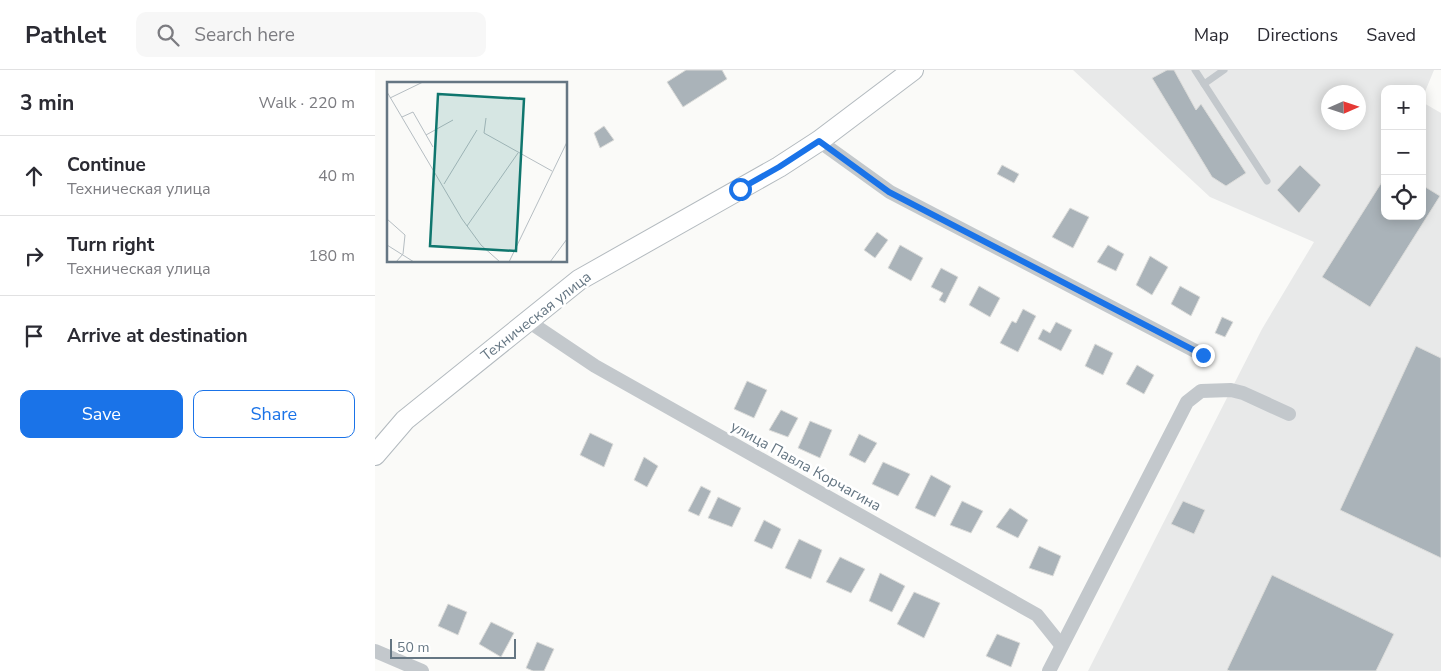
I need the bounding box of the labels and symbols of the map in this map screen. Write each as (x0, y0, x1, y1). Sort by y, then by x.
inset map (387, 82, 567, 262)
north arrow (1321, 85, 1366, 130)
route start (729, 178, 752, 201)
street label: Техническая улица (477, 267, 595, 365)
route end (1192, 344, 1215, 367)
street label: улица Павла Корчагина (727, 416, 885, 516)
scale bar (390, 636, 516, 659)

